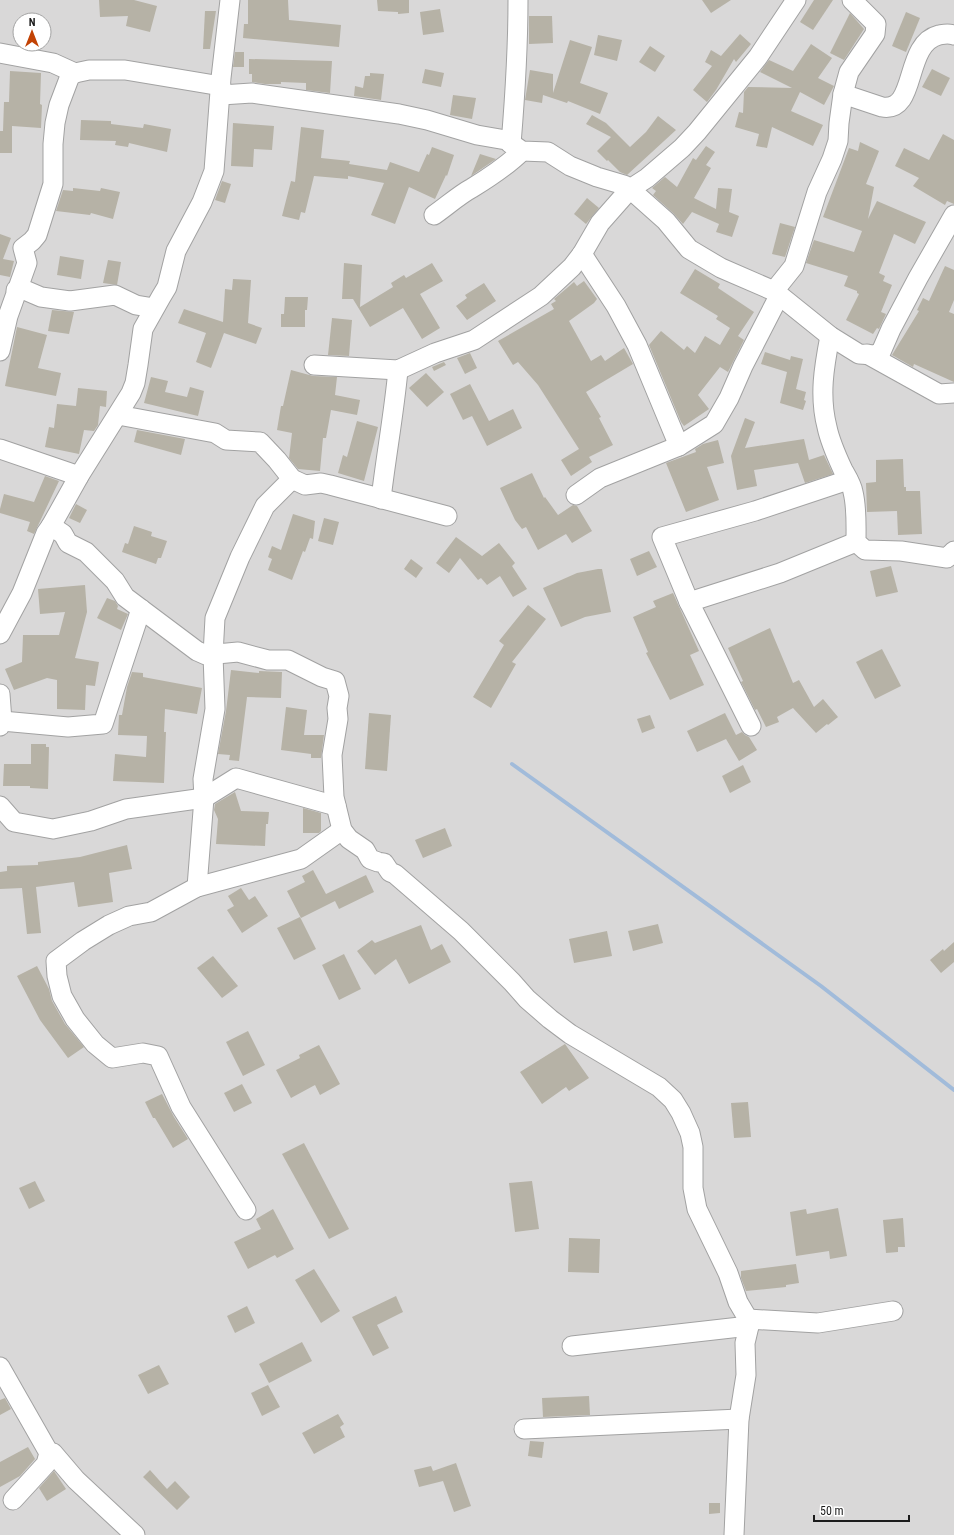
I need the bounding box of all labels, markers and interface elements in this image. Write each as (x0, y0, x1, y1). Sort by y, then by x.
north arrow (12, 12, 52, 52)
text: N (29, 16, 36, 29)
scale bar (814, 1497, 909, 1523)
text: 50 m (820, 1504, 844, 1518)

